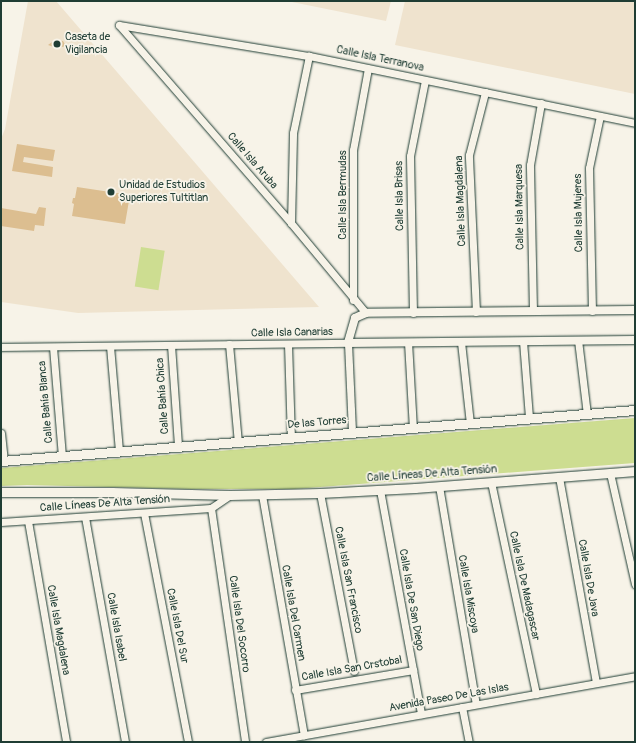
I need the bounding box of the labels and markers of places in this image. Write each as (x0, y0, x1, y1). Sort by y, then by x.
place label: Caseta de Vigilancia (65, 31, 110, 57)
marker: Caseta de Vigilancia (52, 39, 62, 49)
place label: Unidad de Estudios Superiores Tultitlan (119, 179, 208, 205)
marker: Unidad de Estudios Superiores Tultitlan (106, 187, 116, 197)

